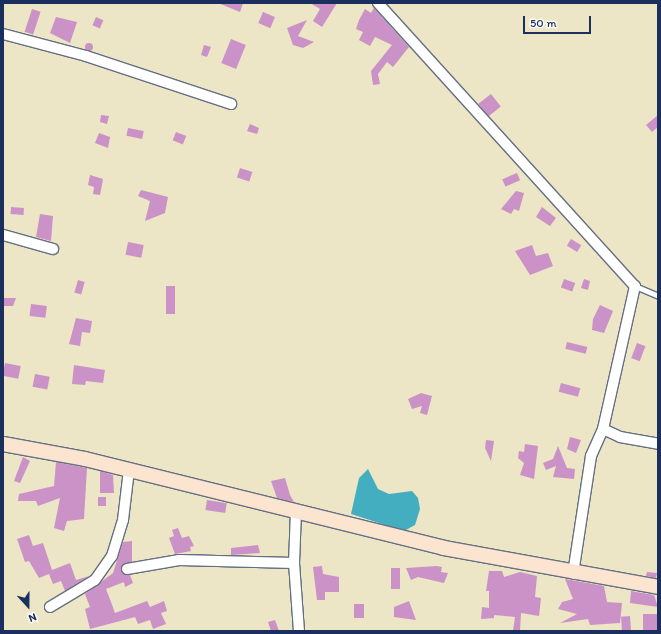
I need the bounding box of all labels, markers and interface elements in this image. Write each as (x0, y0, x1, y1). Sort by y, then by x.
scale bar (525, 8, 593, 34)
text: 50 m (530, 16, 556, 30)
north arrow (8, 586, 48, 626)
text: N (27, 610, 38, 625)

